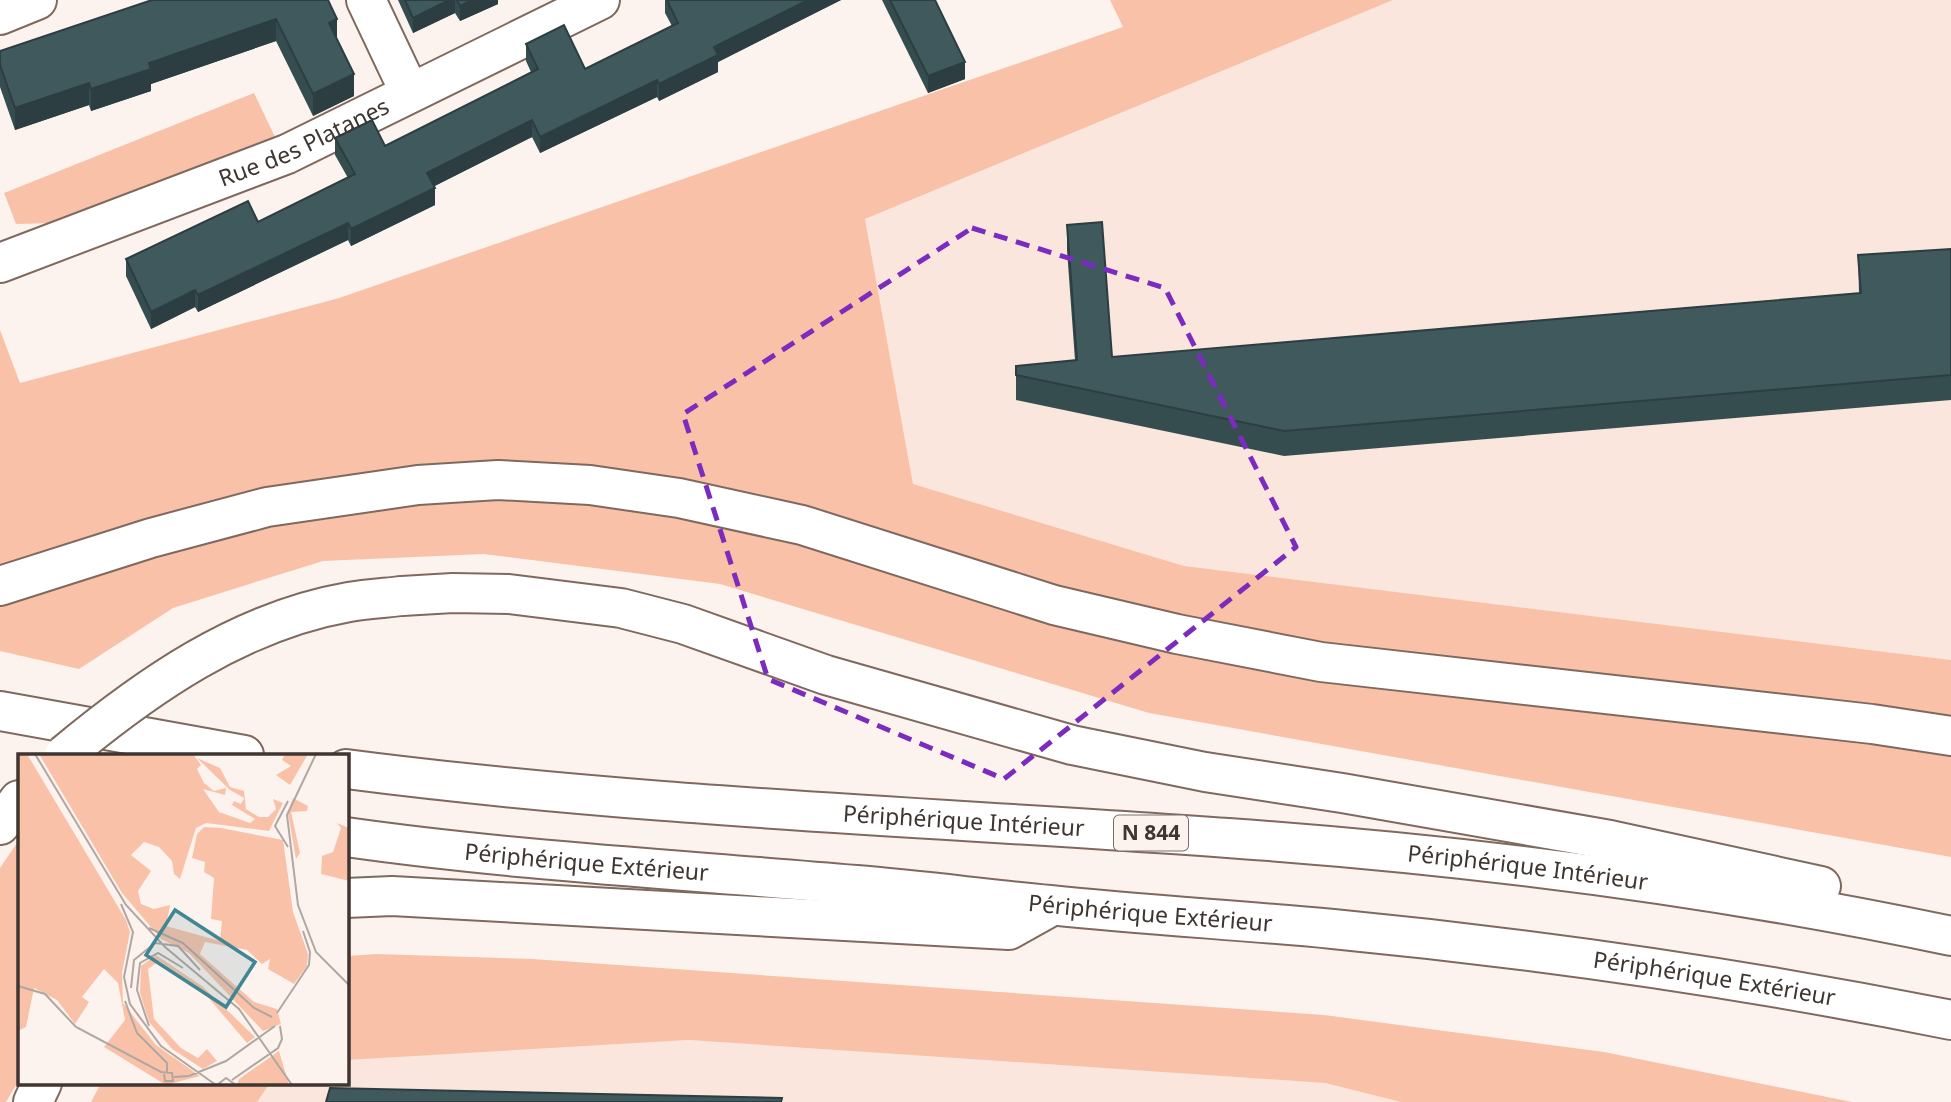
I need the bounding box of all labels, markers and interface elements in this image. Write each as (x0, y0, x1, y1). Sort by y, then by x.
street label: Rue des Platanes (214, 89, 394, 194)
inset map (18, 754, 348, 1084)
street label: Périphérique Intérieur (842, 797, 1086, 843)
road number: N 844 (1114, 816, 1188, 850)
street label: Périphérique Extérieur (463, 835, 710, 888)
street label: Périphérique Intérieur (1406, 836, 1651, 897)
street label: Périphérique Extérieur (1027, 886, 1274, 939)
street label: Périphérique Extérieur (1591, 943, 1839, 1013)

